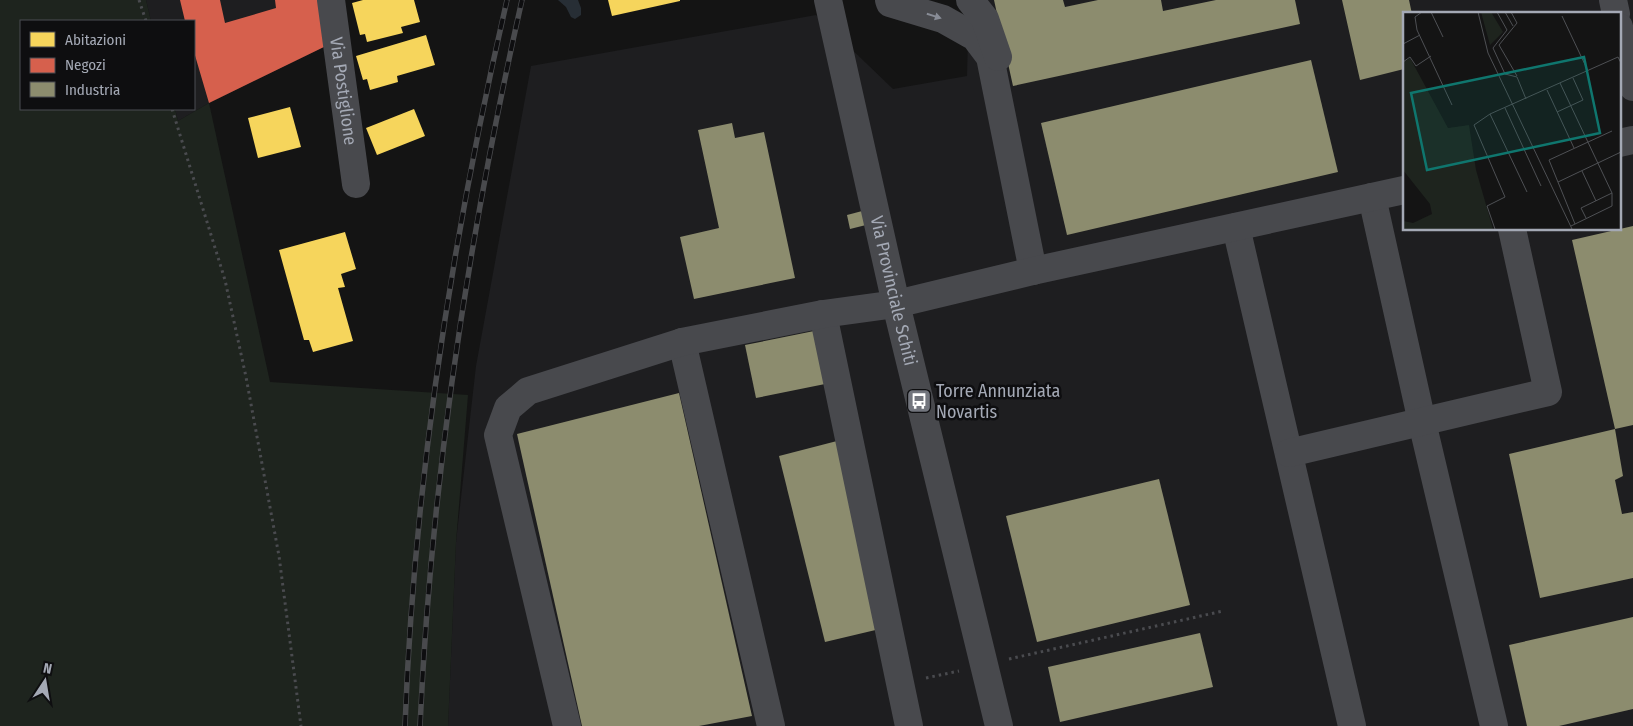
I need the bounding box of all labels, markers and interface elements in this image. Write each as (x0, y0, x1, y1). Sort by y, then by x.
inset map (1403, 12, 1620, 230)
one-way arrow (926, 13, 941, 21)
legend (20, 20, 195, 110)
text: Abitazioni (65, 31, 126, 49)
street label: Via Postiglione (325, 36, 362, 147)
text: Negozi (65, 56, 106, 74)
text: Industria (65, 81, 120, 99)
street label: Via Provinciale Schiti (866, 214, 922, 368)
place label: Torre Annunziata Novartis (936, 380, 1061, 423)
bus stop icon: Torre Annunziata Novartis (906, 388, 932, 414)
north arrow (20, 656, 70, 706)
text: N (42, 660, 53, 678)

